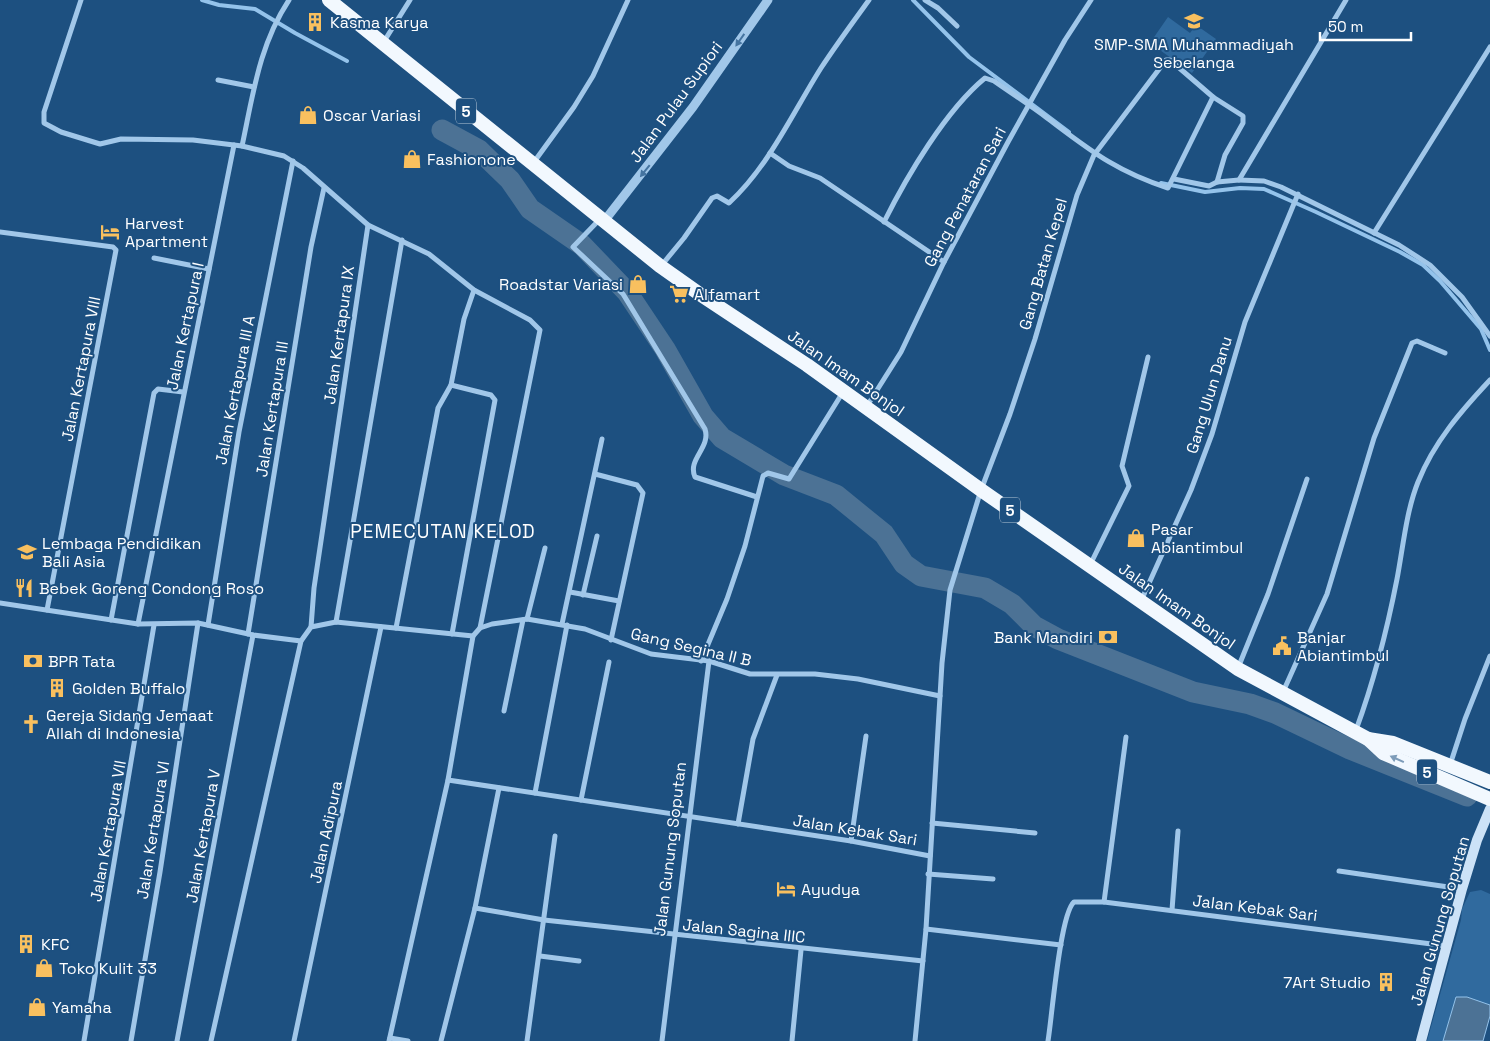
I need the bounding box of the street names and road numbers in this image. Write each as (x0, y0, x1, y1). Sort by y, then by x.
street label: Jalan Pulau Supiori (625, 37, 727, 167)
road number: 5 (456, 98, 476, 124)
street label: Gang Penataran Sari (919, 123, 1011, 271)
street label: Gang Batan Kepel (1014, 196, 1072, 332)
street label: Jalan Kertapura I (161, 260, 209, 392)
street label: Jalan Kertapura IX (319, 264, 359, 406)
street label: Jalan Kertapura VIII (57, 295, 105, 443)
street label: Jalan Kertapura III A (210, 314, 260, 466)
street label: Jalan Imam Bonjol (783, 325, 909, 421)
street label: Gang Ulun Danu (1181, 334, 1237, 456)
street label: Jalan Kertapura III (251, 339, 293, 479)
road number: 5 (1000, 498, 1020, 522)
street label: Jalan Imam Bonjol (1114, 558, 1240, 654)
street label: Gang Segina II B (629, 623, 753, 671)
street label: Jalan Kertapura VII (85, 759, 131, 903)
street label: Jalan Kertapura VI (132, 759, 174, 901)
road number: 5 (1417, 760, 1437, 784)
street label: Jalan Gunung Soputan (649, 761, 691, 937)
street label: Jalan Kertapura V (181, 767, 225, 905)
street label: Jalan Adipura (305, 779, 347, 885)
street label: Jalan Kebak Sari (791, 810, 919, 850)
street label: Jalan Gunung Soputan (1406, 834, 1474, 1008)
street label: Jalan Kebak Sari (1191, 890, 1319, 926)
street label: Jalan Sagina IIIC (682, 914, 806, 948)

